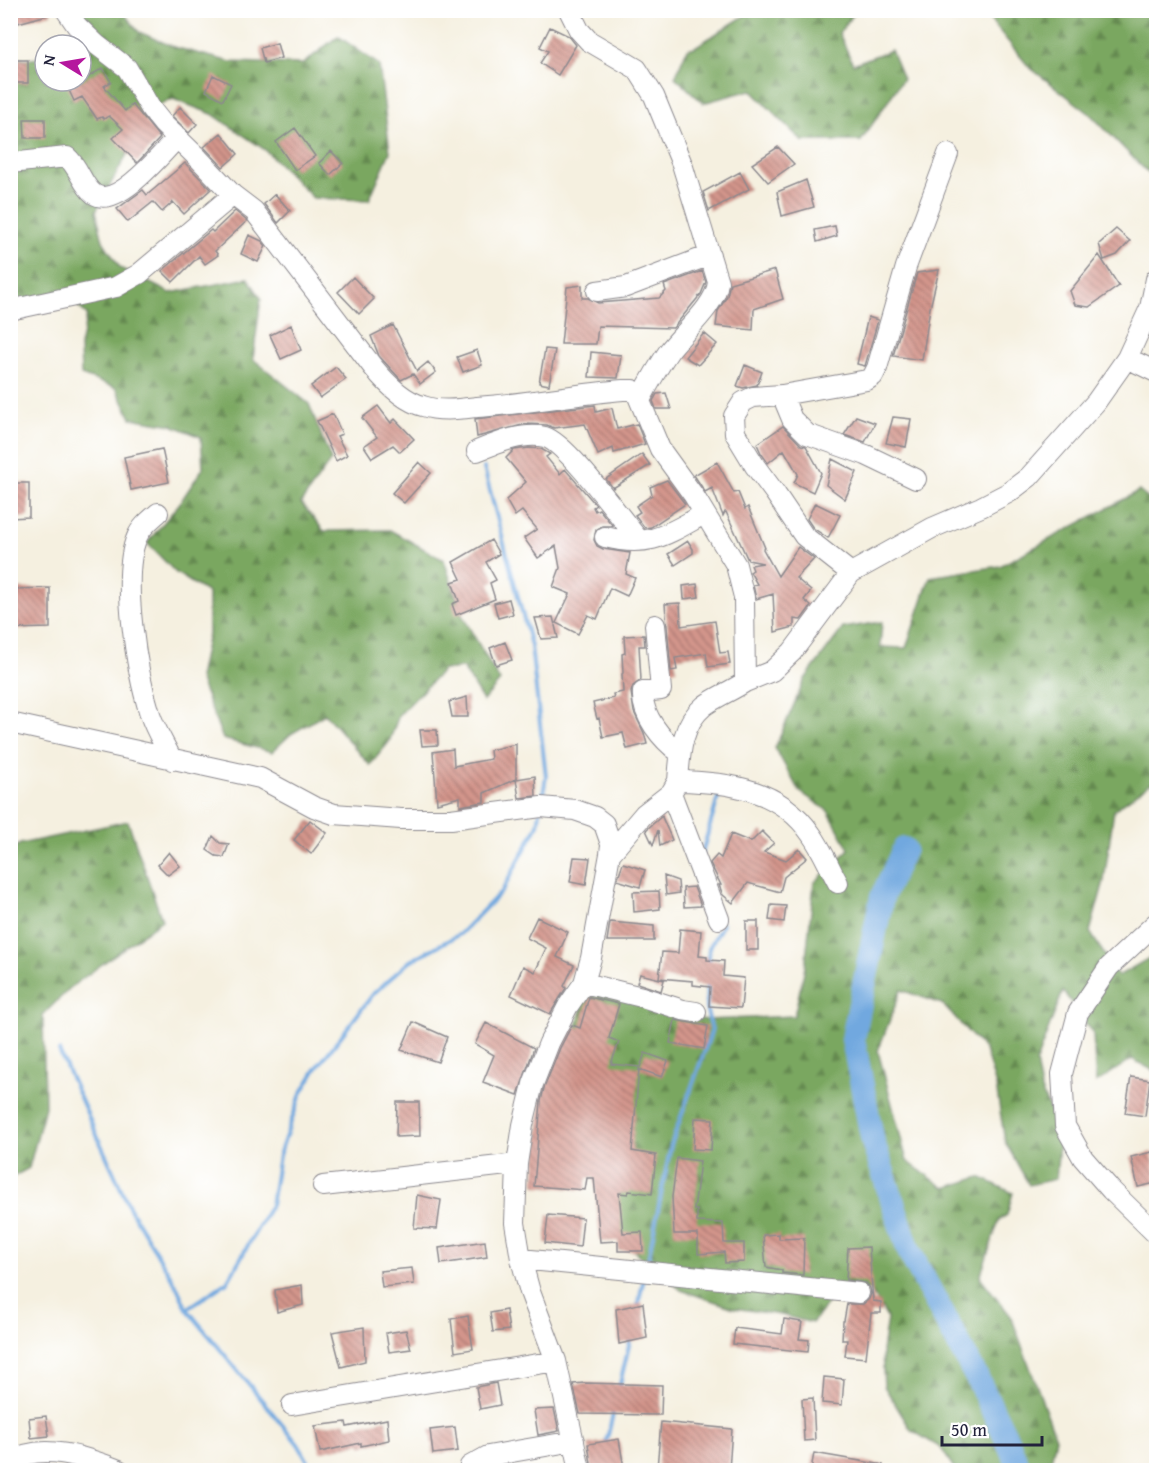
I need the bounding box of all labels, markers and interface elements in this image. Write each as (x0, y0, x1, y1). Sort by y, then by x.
north arrow (33, 33, 93, 93)
text: N (35, 52, 61, 68)
scale bar (942, 1409, 1042, 1447)
text: 50 m (951, 1416, 987, 1443)

